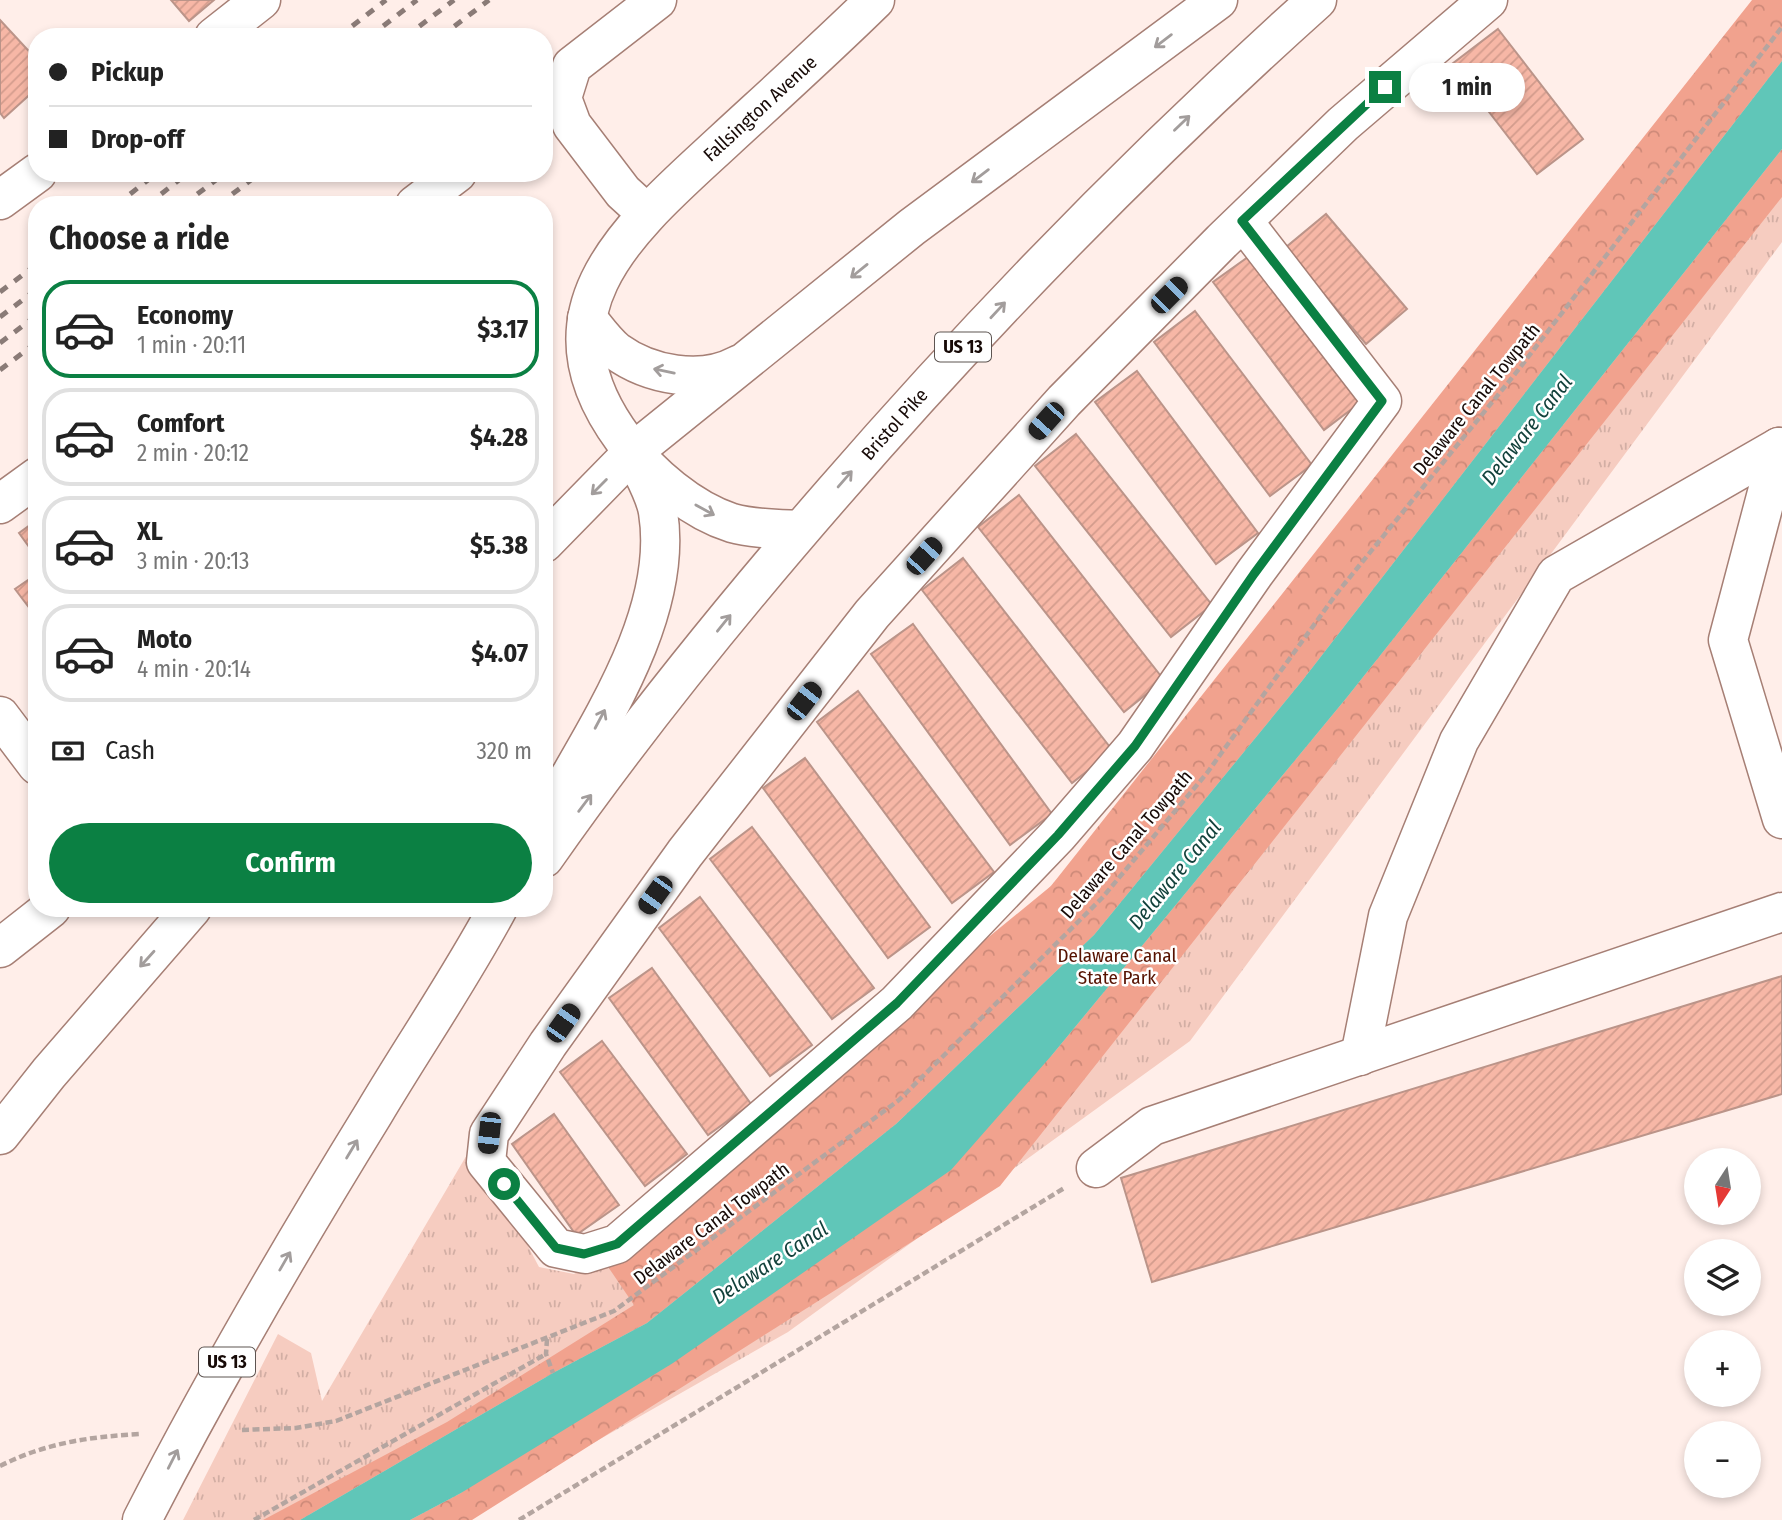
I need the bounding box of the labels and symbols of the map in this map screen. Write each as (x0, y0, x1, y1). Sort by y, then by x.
one-way arrow (1154, 33, 1173, 48)
street label: Fallsington Avenue (699, 51, 822, 166)
callout: 1 min (1410, 62, 1525, 112)
route end (1369, 71, 1401, 103)
one-way arrow (1173, 114, 1190, 131)
one-way arrow (971, 169, 990, 184)
one-way arrow (850, 263, 868, 278)
car (1147, 273, 1192, 317)
one-way arrow (989, 302, 1006, 319)
street label: Delaware Canal Towpath (1408, 318, 1544, 480)
road number: US 13 (935, 332, 991, 362)
one-way arrow (653, 364, 676, 378)
water label: Delaware Canal (1476, 370, 1578, 490)
street label: Bristol Pike (856, 384, 932, 465)
car (1025, 398, 1068, 444)
one-way arrow (837, 470, 853, 488)
one-way arrow (590, 479, 607, 496)
one-way arrow (695, 503, 715, 517)
car (903, 533, 946, 579)
one-way arrow (716, 614, 731, 632)
car (783, 678, 826, 724)
one-way arrow (593, 709, 607, 729)
street label: Delaware Canal Towpath (1055, 765, 1197, 923)
one-way arrow (577, 794, 592, 813)
water label: Delaware Canal (1123, 815, 1227, 935)
car (635, 872, 676, 918)
park label: Delaware Canal State Park (1058, 944, 1176, 989)
one-way arrow (139, 950, 155, 968)
car (543, 1000, 584, 1046)
car (477, 1111, 502, 1155)
one-way arrow (345, 1139, 359, 1159)
north arrow (1684, 1148, 1760, 1225)
street label: Delaware Canal Towpath (629, 1157, 793, 1289)
route start (488, 1168, 520, 1200)
water label: Delaware Canal (707, 1216, 833, 1310)
one-way arrow (278, 1251, 292, 1271)
road number: US 13 (199, 1348, 255, 1377)
one-way arrow (167, 1449, 181, 1470)

